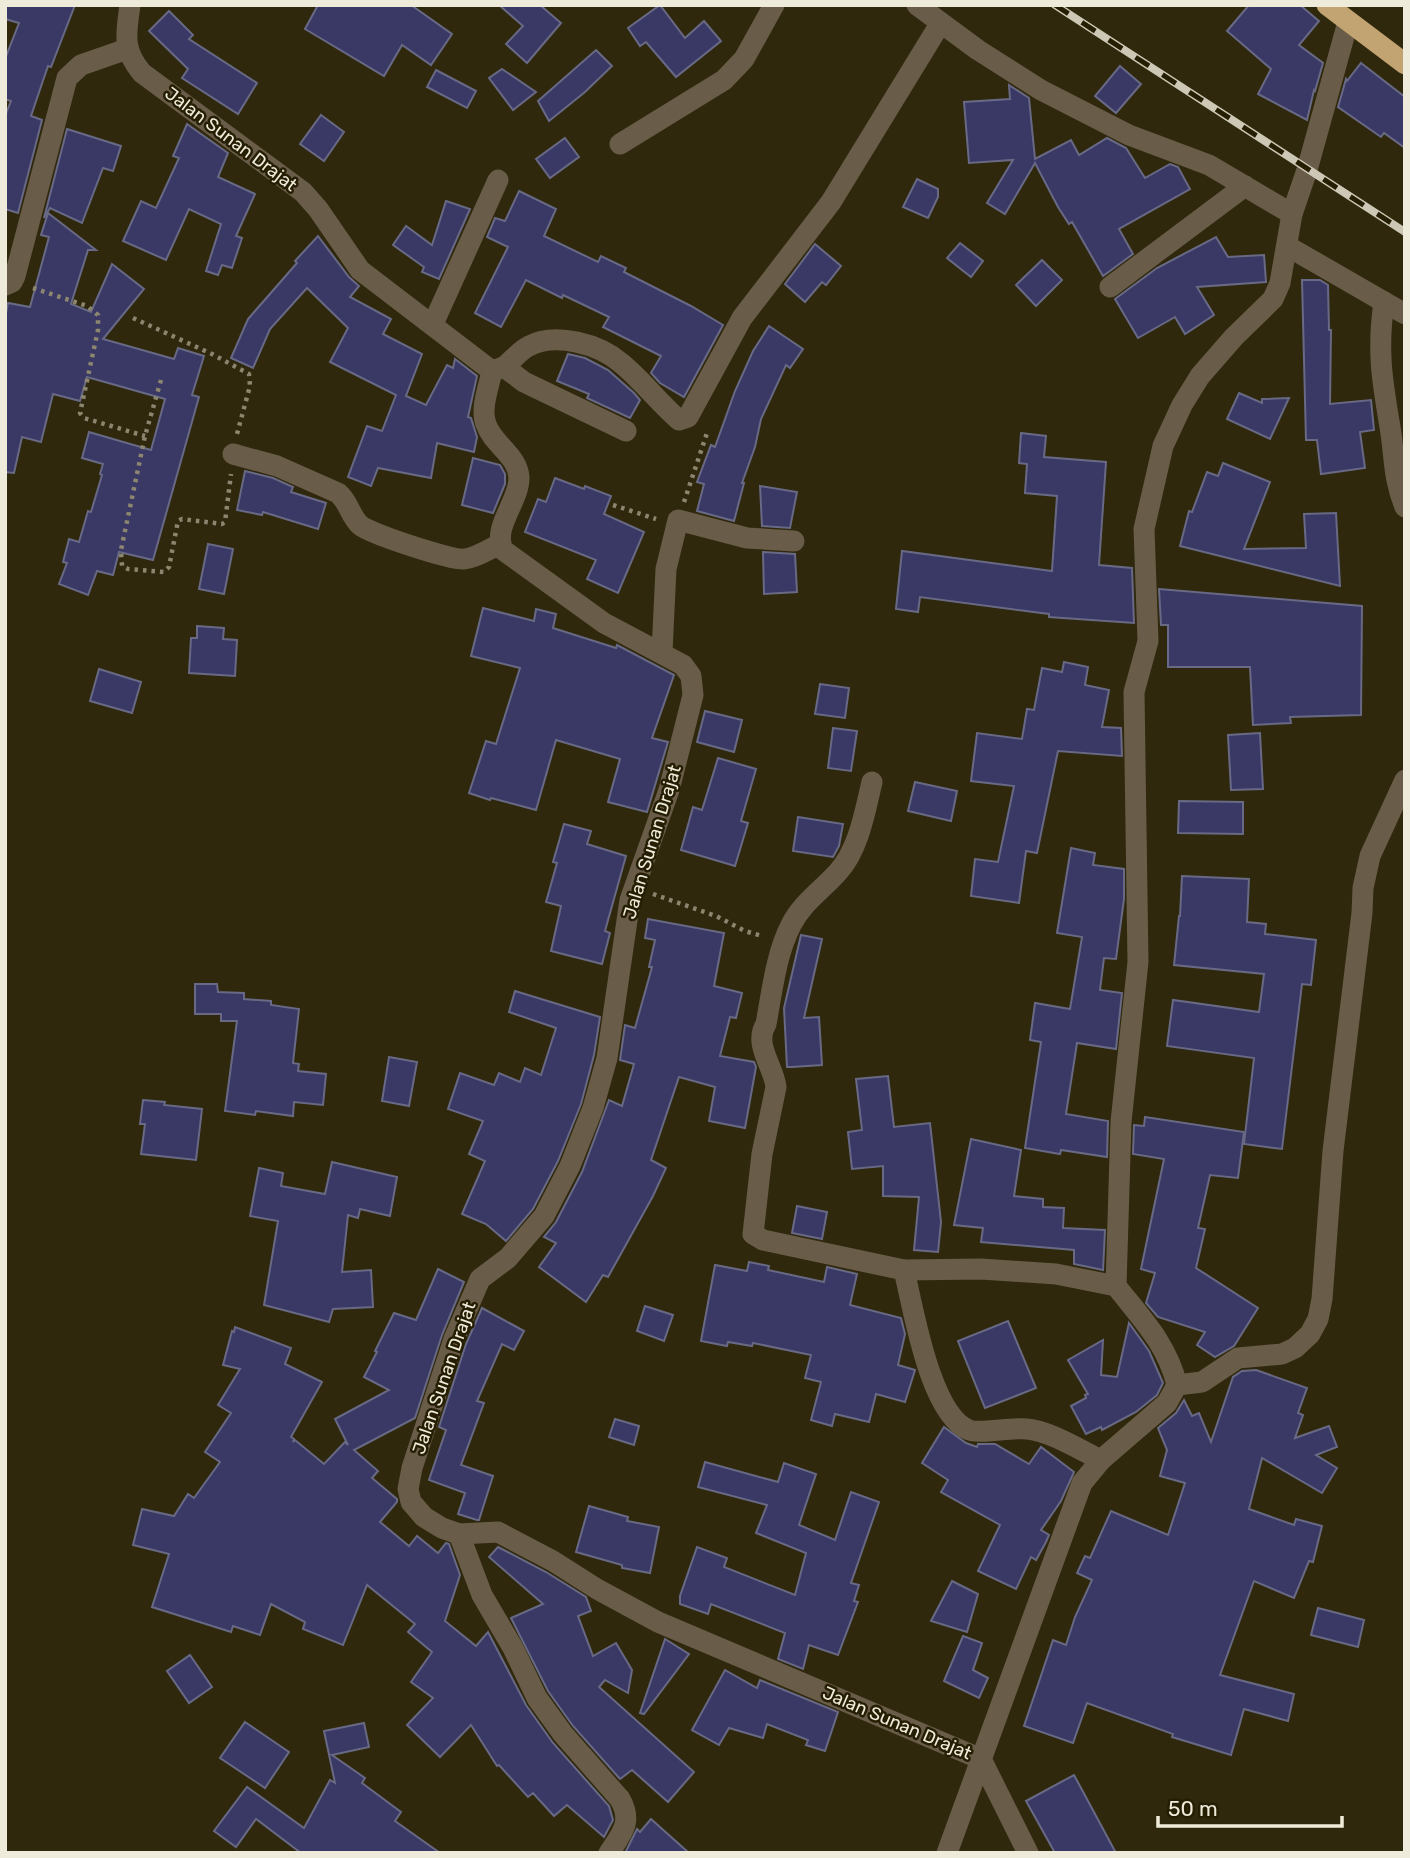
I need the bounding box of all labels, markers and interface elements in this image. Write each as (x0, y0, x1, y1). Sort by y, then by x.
street label: Jalan Sunan Drajat (161, 82, 301, 196)
street label: Jalan Sunan Drajat (618, 762, 686, 922)
street label: Jalan Sunan Drajat (408, 1299, 480, 1457)
street label: Jalan Sunan Drajat (819, 1682, 975, 1764)
scale bar (1158, 1784, 1342, 1828)
text: 50 m (1168, 1796, 1218, 1821)

